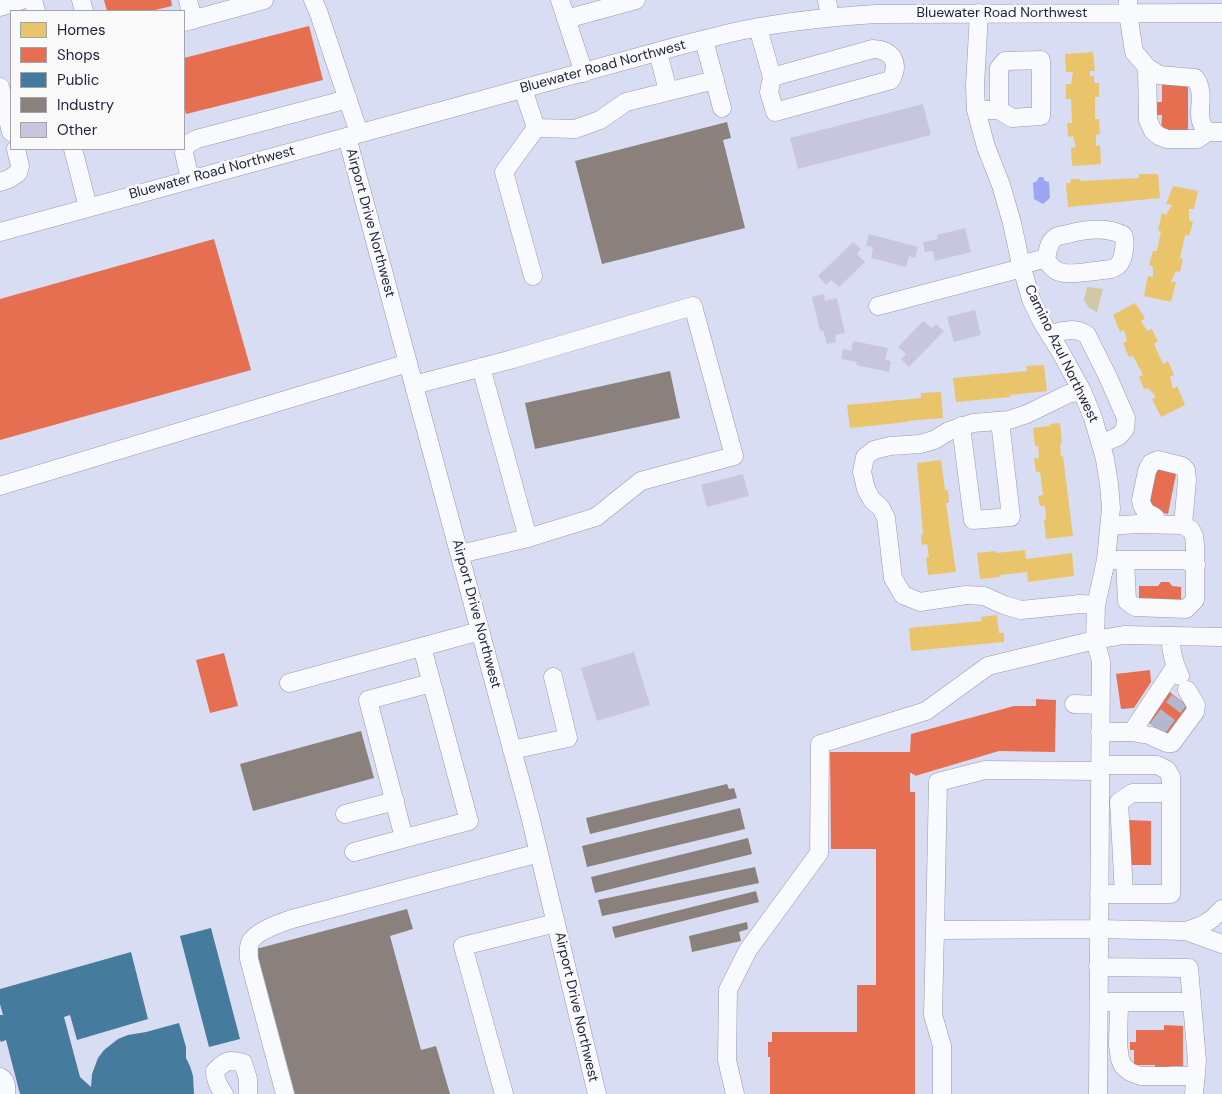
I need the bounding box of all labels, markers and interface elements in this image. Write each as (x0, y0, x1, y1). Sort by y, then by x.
street label: Bluewater Road Northwest (917, 5, 1087, 21)
legend (10, 10, 185, 150)
text: Homes (57, 20, 106, 40)
street label: Bluewater Road Northwest (518, 37, 688, 97)
text: Shops (57, 45, 100, 65)
text: Public (57, 70, 99, 90)
text: Industry (57, 95, 114, 115)
text: Other (57, 120, 97, 140)
street label: Bluewater Road Northwest (127, 143, 297, 203)
street label: Airport Drive Northwest (342, 147, 398, 299)
street label: Camino Azul Northwest (1020, 282, 1102, 426)
street label: Airport Drive Northwest (448, 538, 504, 690)
street label: Airport Drive Northwest (551, 930, 601, 1084)

